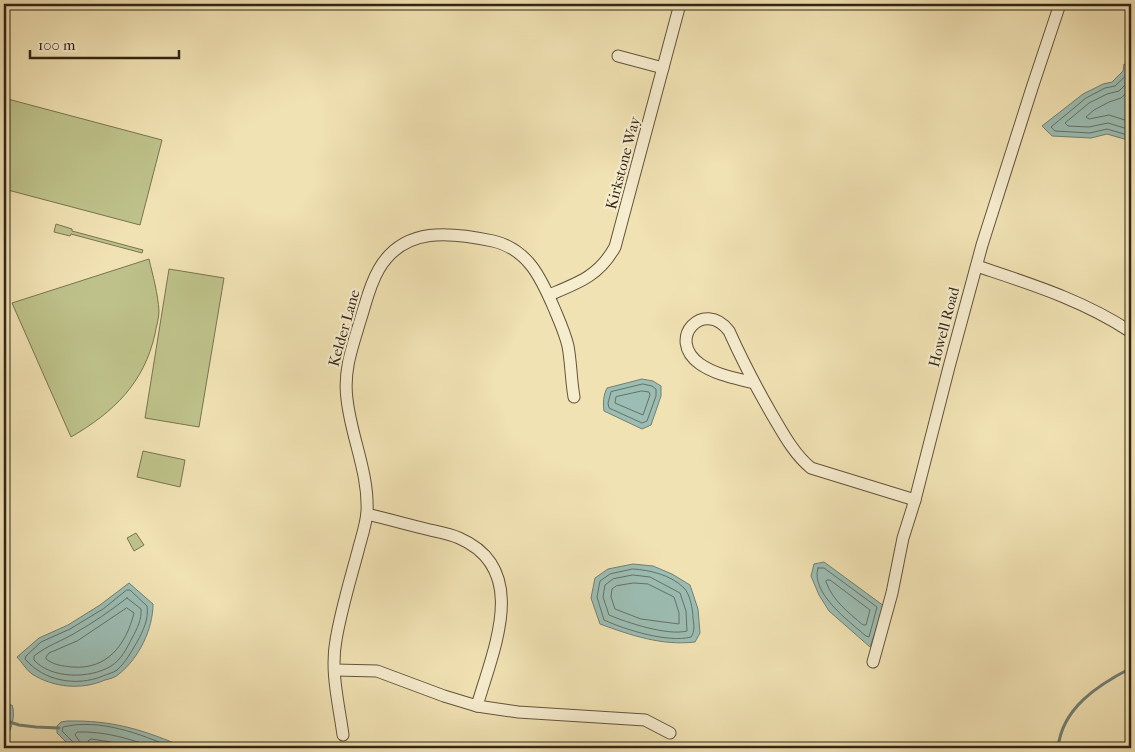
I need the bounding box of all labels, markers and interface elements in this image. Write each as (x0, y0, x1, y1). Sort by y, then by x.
scale bar (30, 28, 179, 60)
text: 100 m (38, 36, 76, 54)
street label: Kirkstone Way (602, 114, 644, 211)
street label: Howell Road (925, 284, 964, 369)
street label: Kelder Lane (324, 287, 364, 369)

